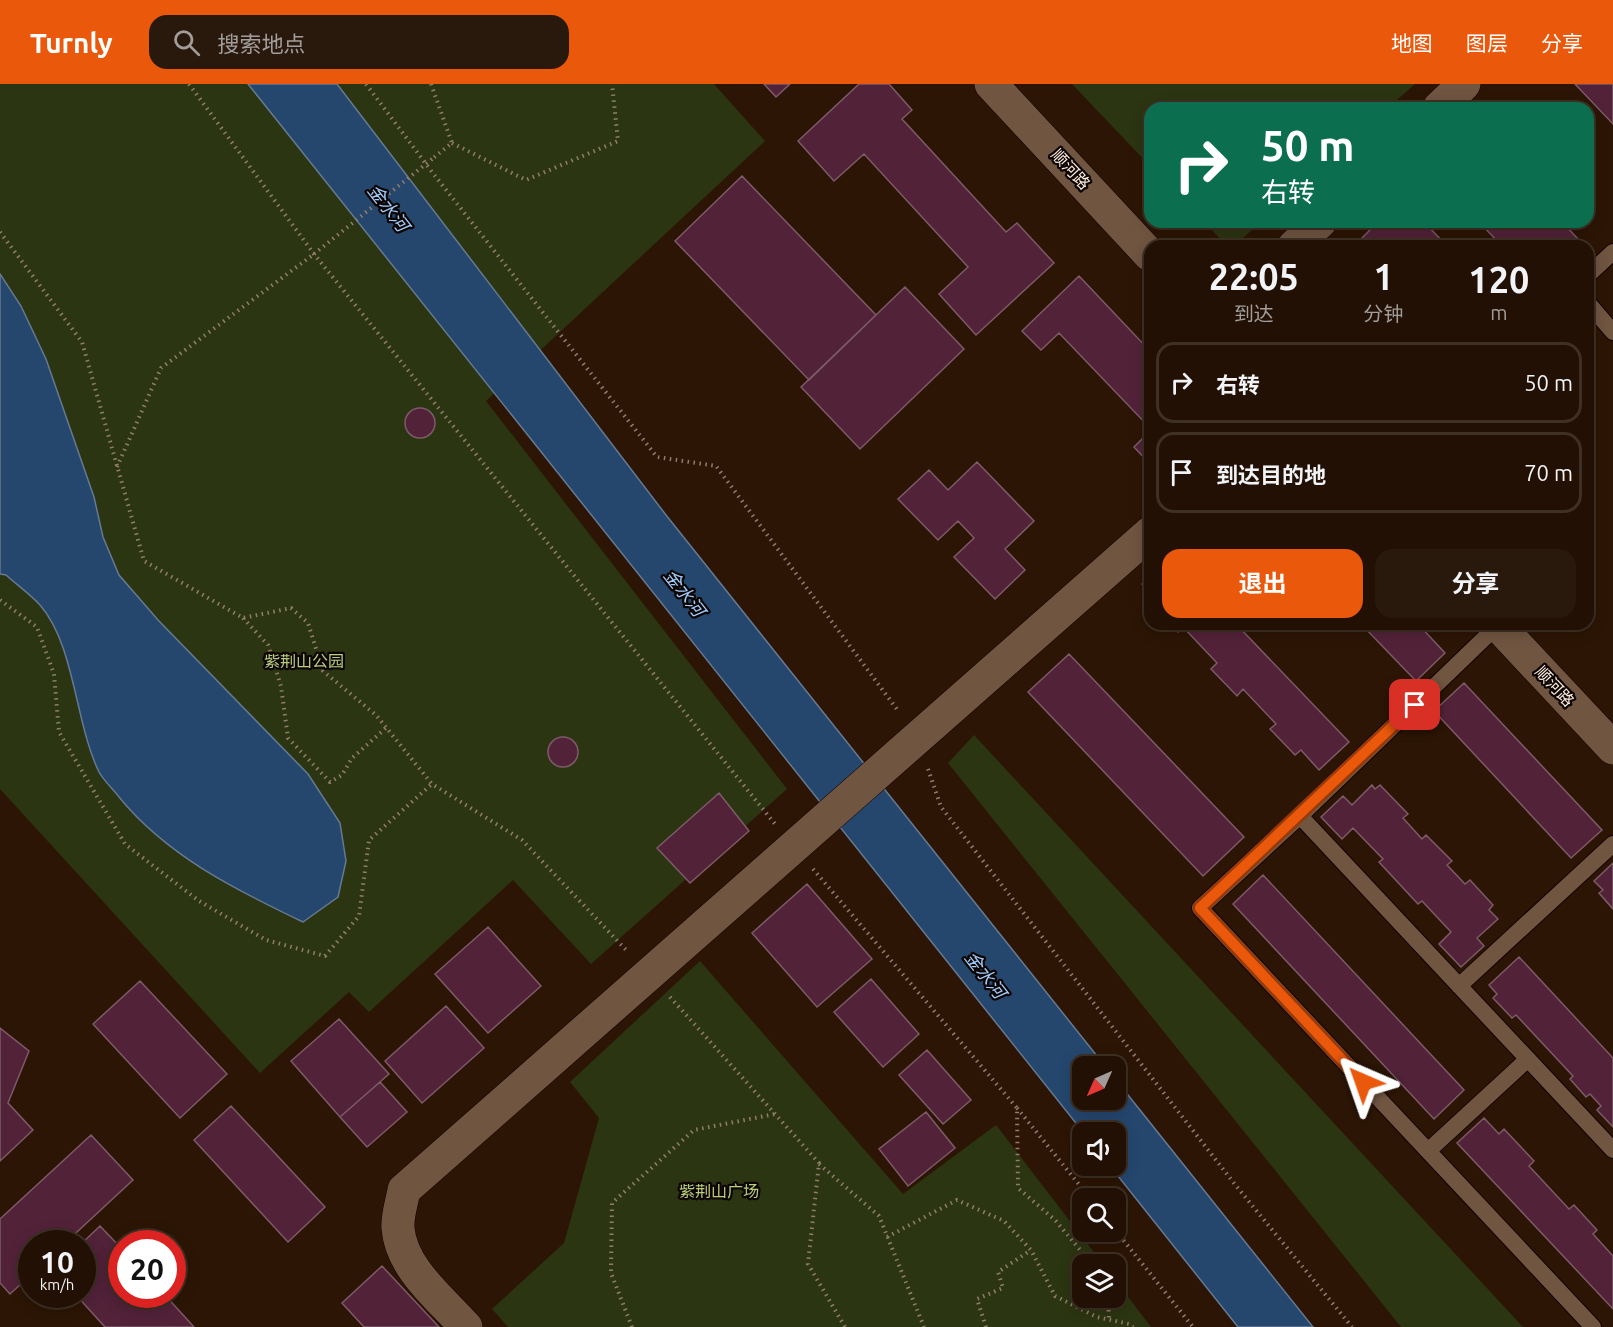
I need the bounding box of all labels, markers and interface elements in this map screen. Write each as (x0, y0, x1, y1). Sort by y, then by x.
search box (149, 15, 569, 69)
icon: search (170, 26, 203, 59)
text: Turnly (30, 27, 113, 58)
text: 搜索地点 (218, 31, 306, 56)
text: 地图 (1391, 31, 1433, 55)
text: 图层 (1466, 31, 1508, 55)
text: 分享 (1541, 31, 1583, 55)
text: 50 m (1261, 122, 1355, 169)
icon: right (1162, 126, 1240, 204)
street label: 顺河路 (1048, 145, 1094, 193)
text: 右转 (1261, 177, 1315, 207)
water label: 金水河 (364, 180, 415, 237)
text: 22:05 (1209, 256, 1299, 297)
text: 1 (1373, 256, 1394, 297)
text: 120 (1468, 259, 1529, 300)
text: m (1490, 301, 1507, 324)
text: 到达 (1234, 302, 1274, 325)
text: 分钟 (1364, 302, 1404, 325)
icon: right (1165, 366, 1198, 399)
text: 50 m (1524, 370, 1573, 395)
text: 右转 (1216, 372, 1260, 397)
icon: arrive (1165, 456, 1198, 489)
text: 70 m (1524, 460, 1573, 485)
text: 到达目的地 (1216, 462, 1326, 487)
button: 退出 (1162, 549, 1363, 618)
button: 分享 (1375, 549, 1576, 618)
water label: 金水河 (660, 565, 711, 622)
park label: 紫荆山公园 (264, 652, 344, 670)
street label: 顺河路 (1532, 662, 1578, 710)
pin (1389, 679, 1440, 730)
icon: arrive (1398, 688, 1431, 721)
water label: 金水河 (961, 947, 1012, 1004)
position arrow (1331, 1050, 1395, 1114)
north arrow (1072, 1056, 1126, 1110)
map controls (1072, 1056, 1126, 1308)
button: sound (1072, 1122, 1126, 1176)
park label: 紫荆山广场 (679, 1182, 759, 1200)
button: search (1072, 1188, 1126, 1242)
speed limit sign: 20 (108, 1230, 186, 1308)
text: 10 (40, 1245, 74, 1279)
button: layers (1072, 1254, 1126, 1308)
text: km/h (40, 1276, 74, 1293)

